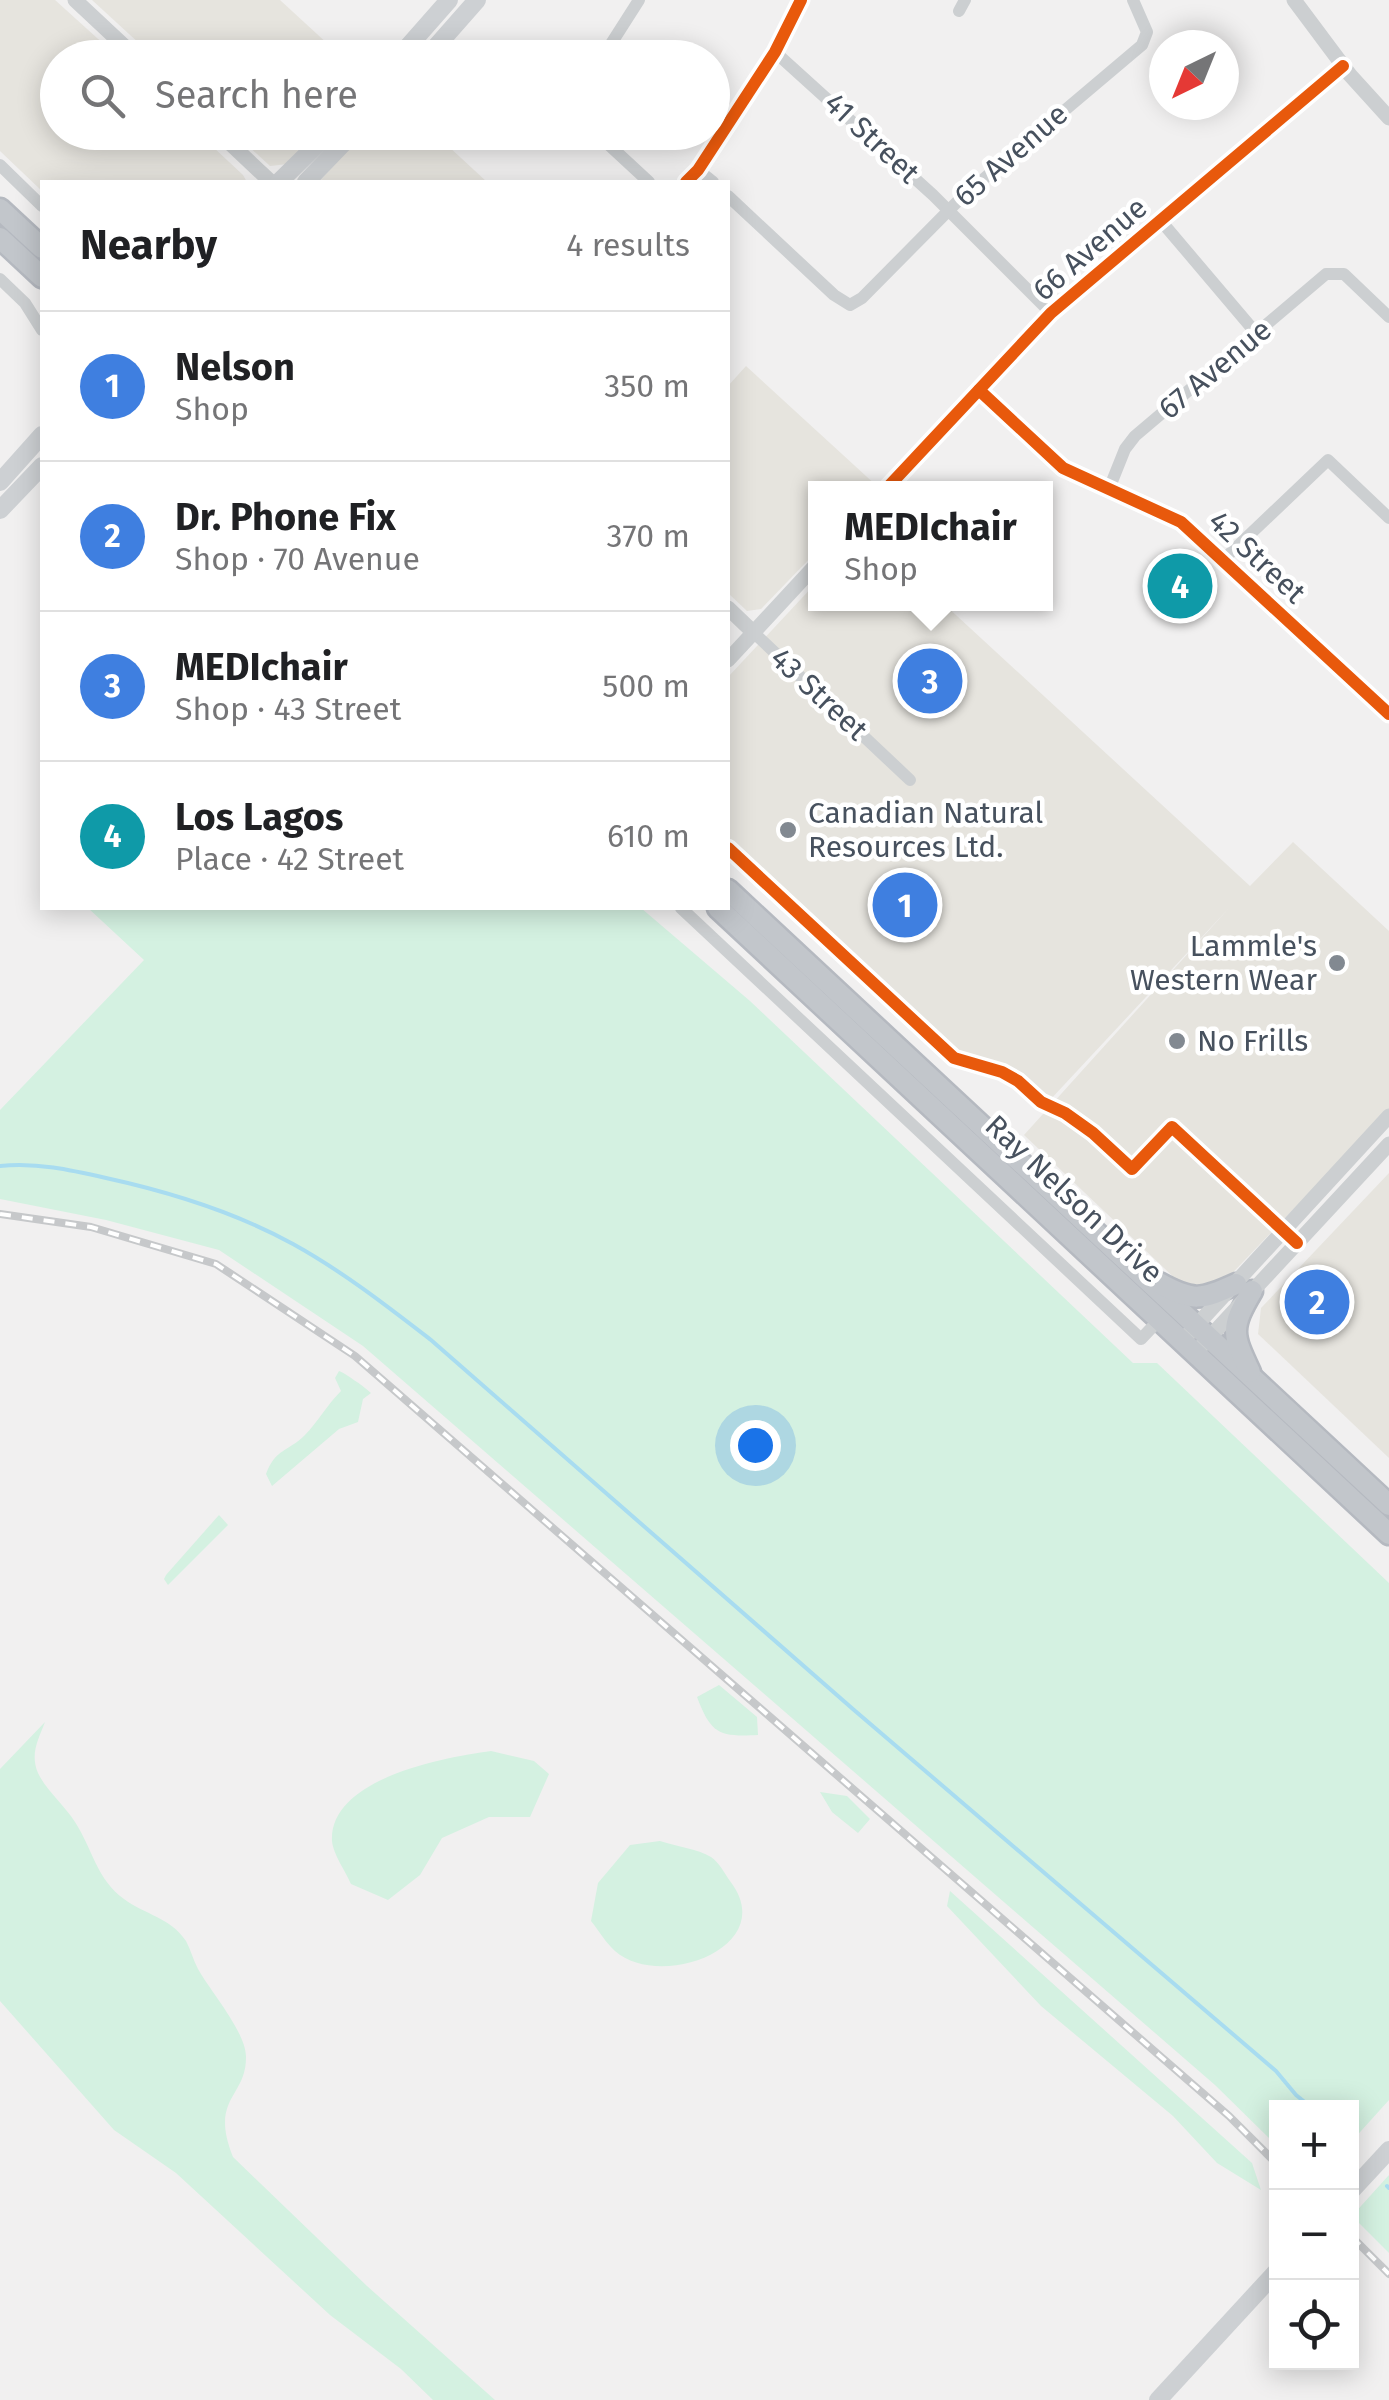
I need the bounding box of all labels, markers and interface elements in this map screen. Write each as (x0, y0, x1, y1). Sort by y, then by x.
north arrow (1149, 30, 1239, 120)
search box (40, 40, 730, 150)
icon: search (75, 68, 130, 123)
text: Search here (155, 72, 358, 118)
street label: 41 Street (817, 85, 927, 191)
street label: 65 Avenue (947, 96, 1075, 214)
street label: 66 Avenue (1026, 190, 1154, 308)
text: Nearby (80, 220, 217, 270)
text: 4 results (566, 226, 690, 264)
street label: 67 Avenue (1151, 311, 1279, 427)
text: Nelson (175, 344, 295, 390)
text: 1 (105, 367, 120, 405)
text: 350 m (604, 367, 690, 405)
text: Shop (175, 390, 249, 428)
popup (808, 481, 1053, 611)
text: Dr. Phone Fix (175, 494, 396, 540)
street label: 42 Street (1201, 503, 1313, 611)
text: MEDIchair (844, 504, 1017, 550)
text: 2 (104, 517, 121, 555)
text: 370 m (607, 517, 690, 555)
text: Shop · 70 Avenue (175, 540, 420, 578)
pin: 4 (1148, 548, 1212, 624)
text: Shop (844, 550, 918, 588)
street label: 43 Street (763, 640, 875, 748)
text: MEDIchair (175, 644, 348, 690)
pin: 3 (898, 644, 962, 718)
text: 3 (104, 667, 121, 705)
text: 500 m (602, 667, 690, 705)
text: Shop · 43 Street (175, 690, 401, 728)
text: Los Lagos (175, 794, 343, 840)
place label: Canadian Natural Resources Ltd. (808, 795, 1044, 865)
text: 4 (103, 817, 122, 855)
text: 610 m (607, 817, 690, 855)
marker: Canadian Natural Resources Ltd. (777, 819, 799, 841)
text: Place · 42 Street (175, 840, 404, 878)
pin: 1 (872, 868, 938, 942)
place label: Lammle's Western Wear (1130, 928, 1317, 998)
marker: Lammle's Western Wear (1326, 952, 1348, 974)
place label: No Frills (1197, 1023, 1308, 1059)
marker: No Frills (1166, 1030, 1188, 1052)
street label: Ray Nelson Drive (978, 1108, 1170, 1290)
pin: 2 (1284, 1264, 1350, 1340)
your location (730, 1420, 781, 1471)
map controls (1269, 2100, 1359, 2370)
button: + (1269, 2100, 1359, 2190)
button: − (1269, 2190, 1359, 2280)
button: locate (1269, 2280, 1359, 2370)

